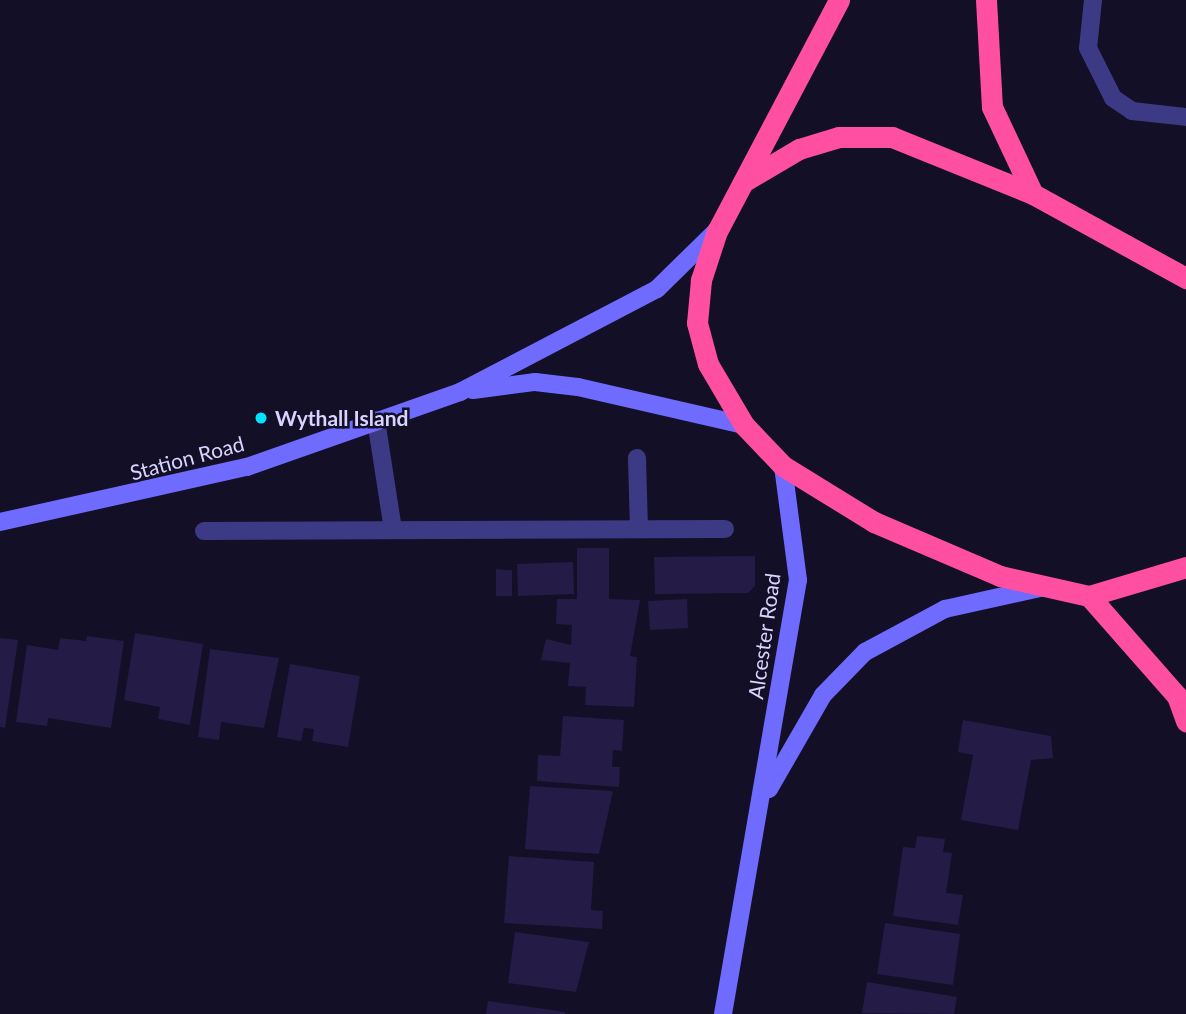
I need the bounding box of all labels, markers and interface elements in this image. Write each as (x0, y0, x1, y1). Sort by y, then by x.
place label: Wythall Island (275, 405, 408, 431)
marker: Wythall Island (253, 410, 269, 426)
street label: Station Road (127, 431, 247, 485)
street label: Alcester Road (743, 571, 785, 701)

